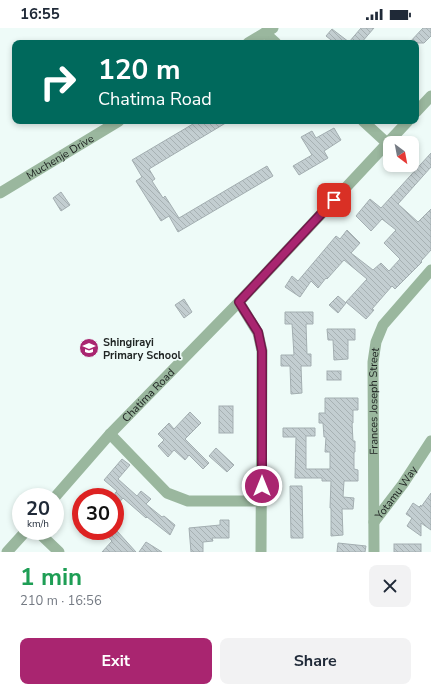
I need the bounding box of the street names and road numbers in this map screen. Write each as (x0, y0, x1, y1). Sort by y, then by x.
street label: Muchenje Drive (24, 131, 97, 183)
street label: Frances Joseph Street (366, 346, 383, 455)
street label: Chatima Road (119, 365, 178, 426)
street label: Yotamu Way (371, 463, 421, 523)

